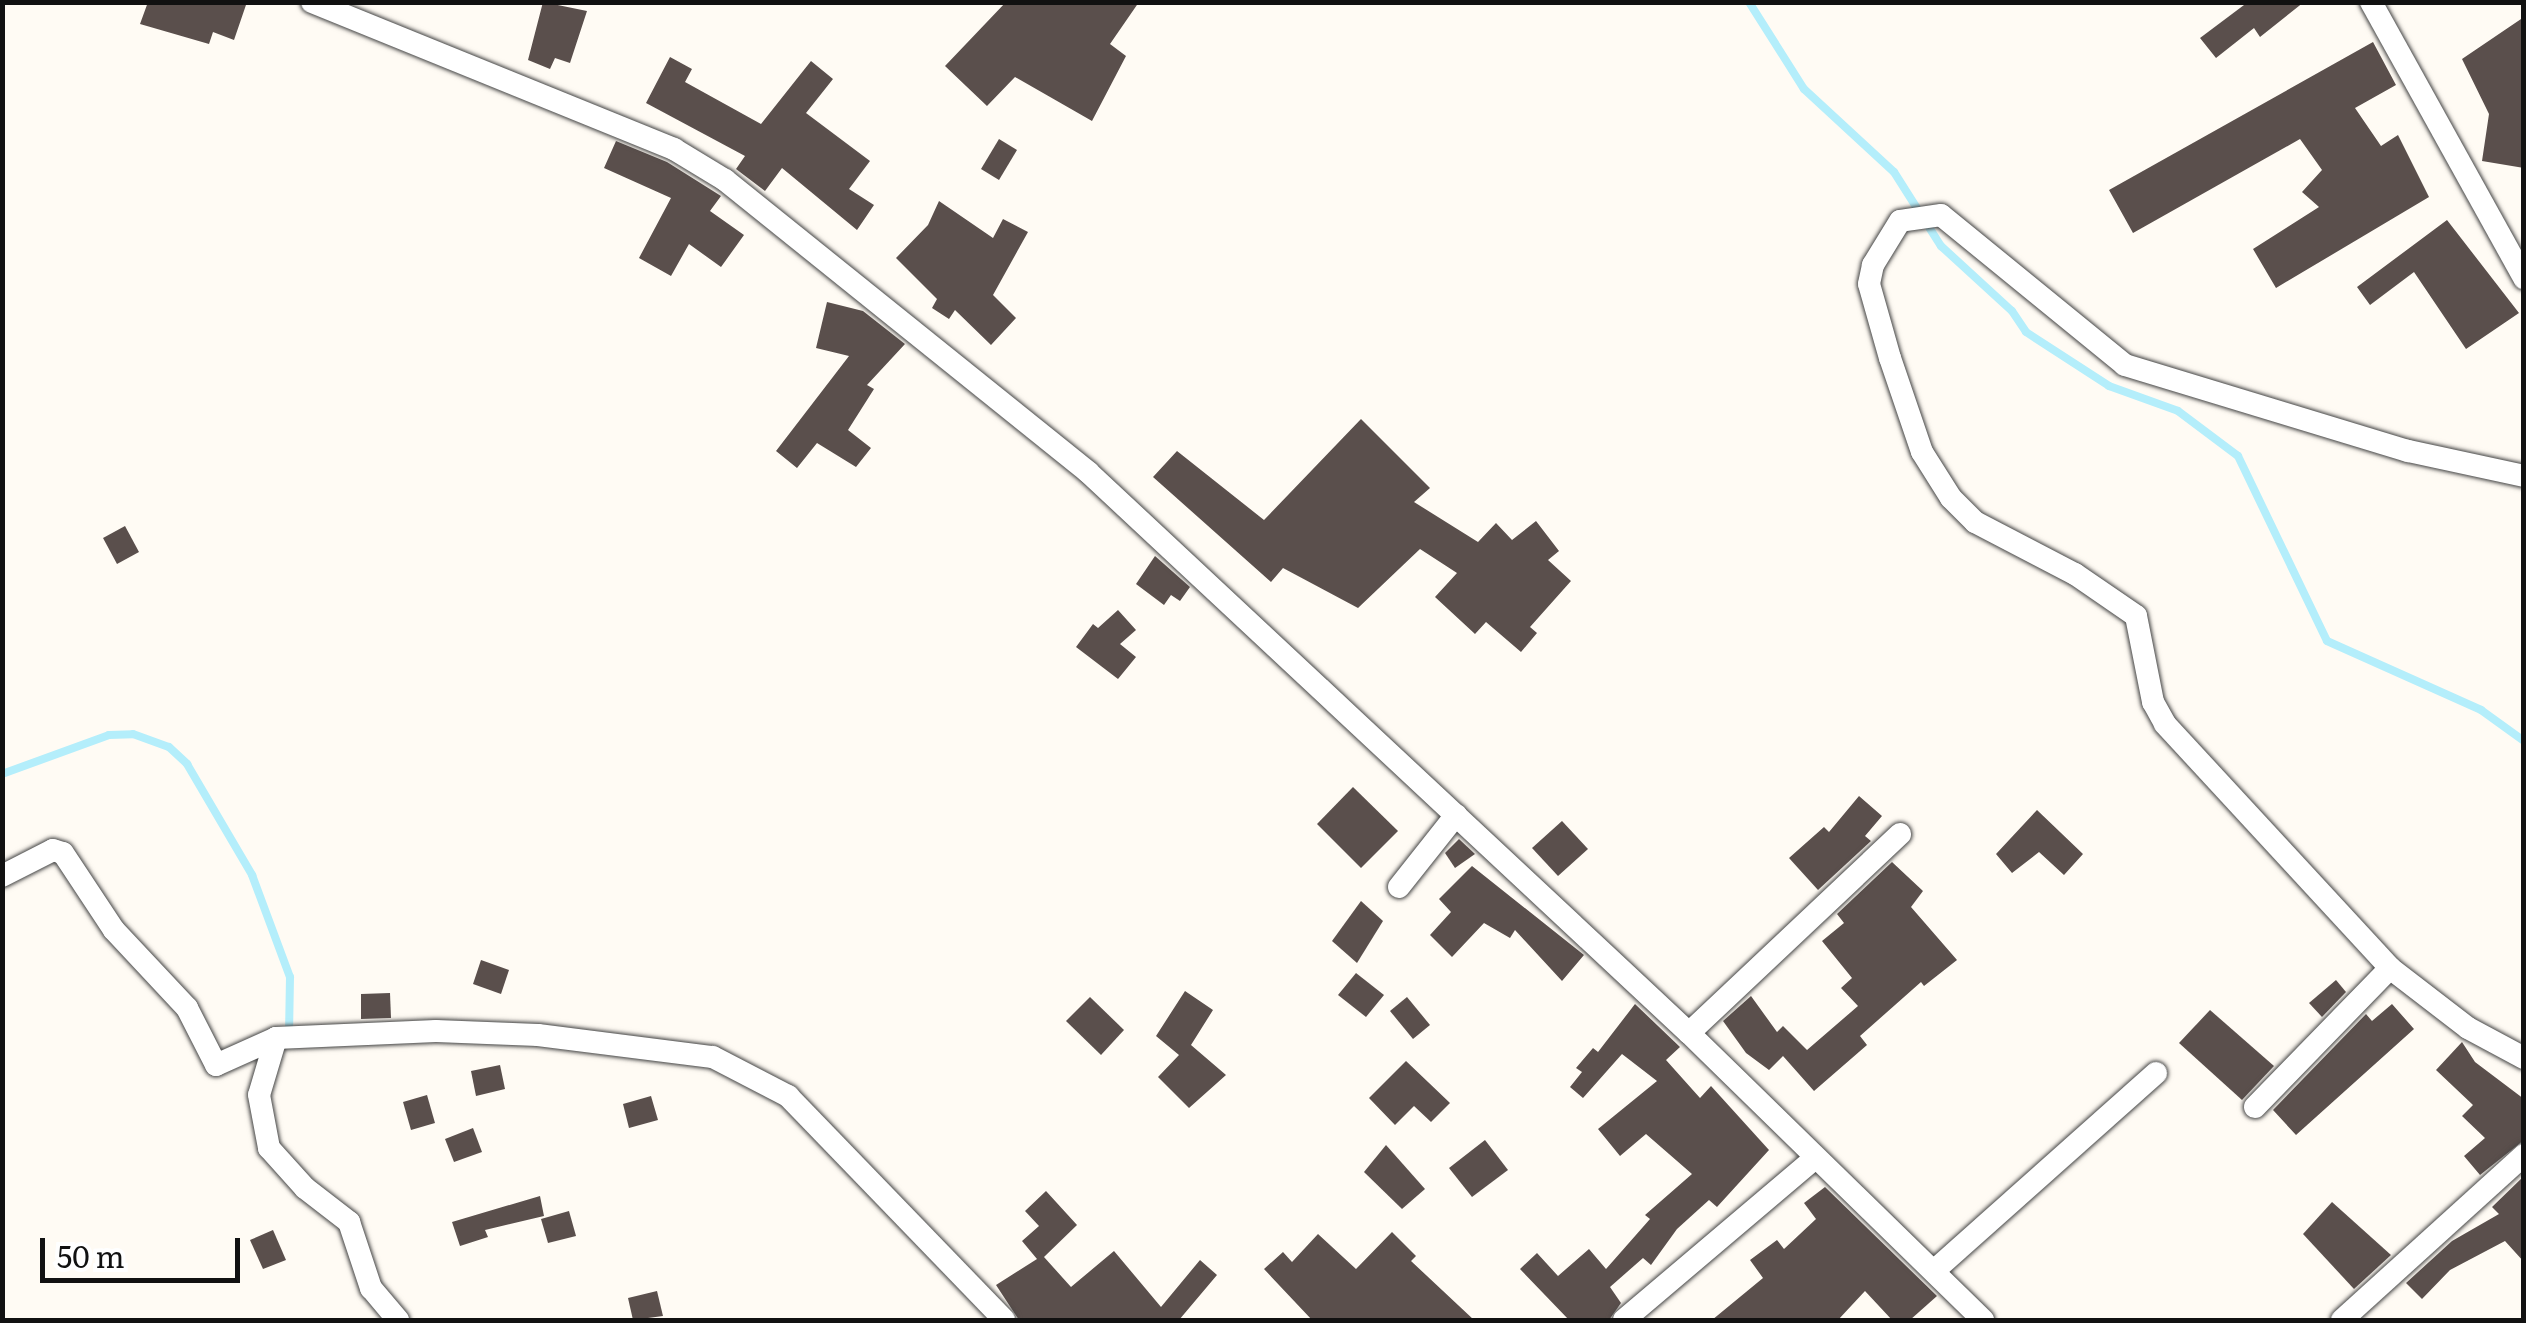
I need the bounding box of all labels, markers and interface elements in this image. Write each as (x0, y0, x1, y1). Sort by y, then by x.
scale bar (45, 1218, 245, 1280)
text: 50 m (57, 1233, 125, 1277)

